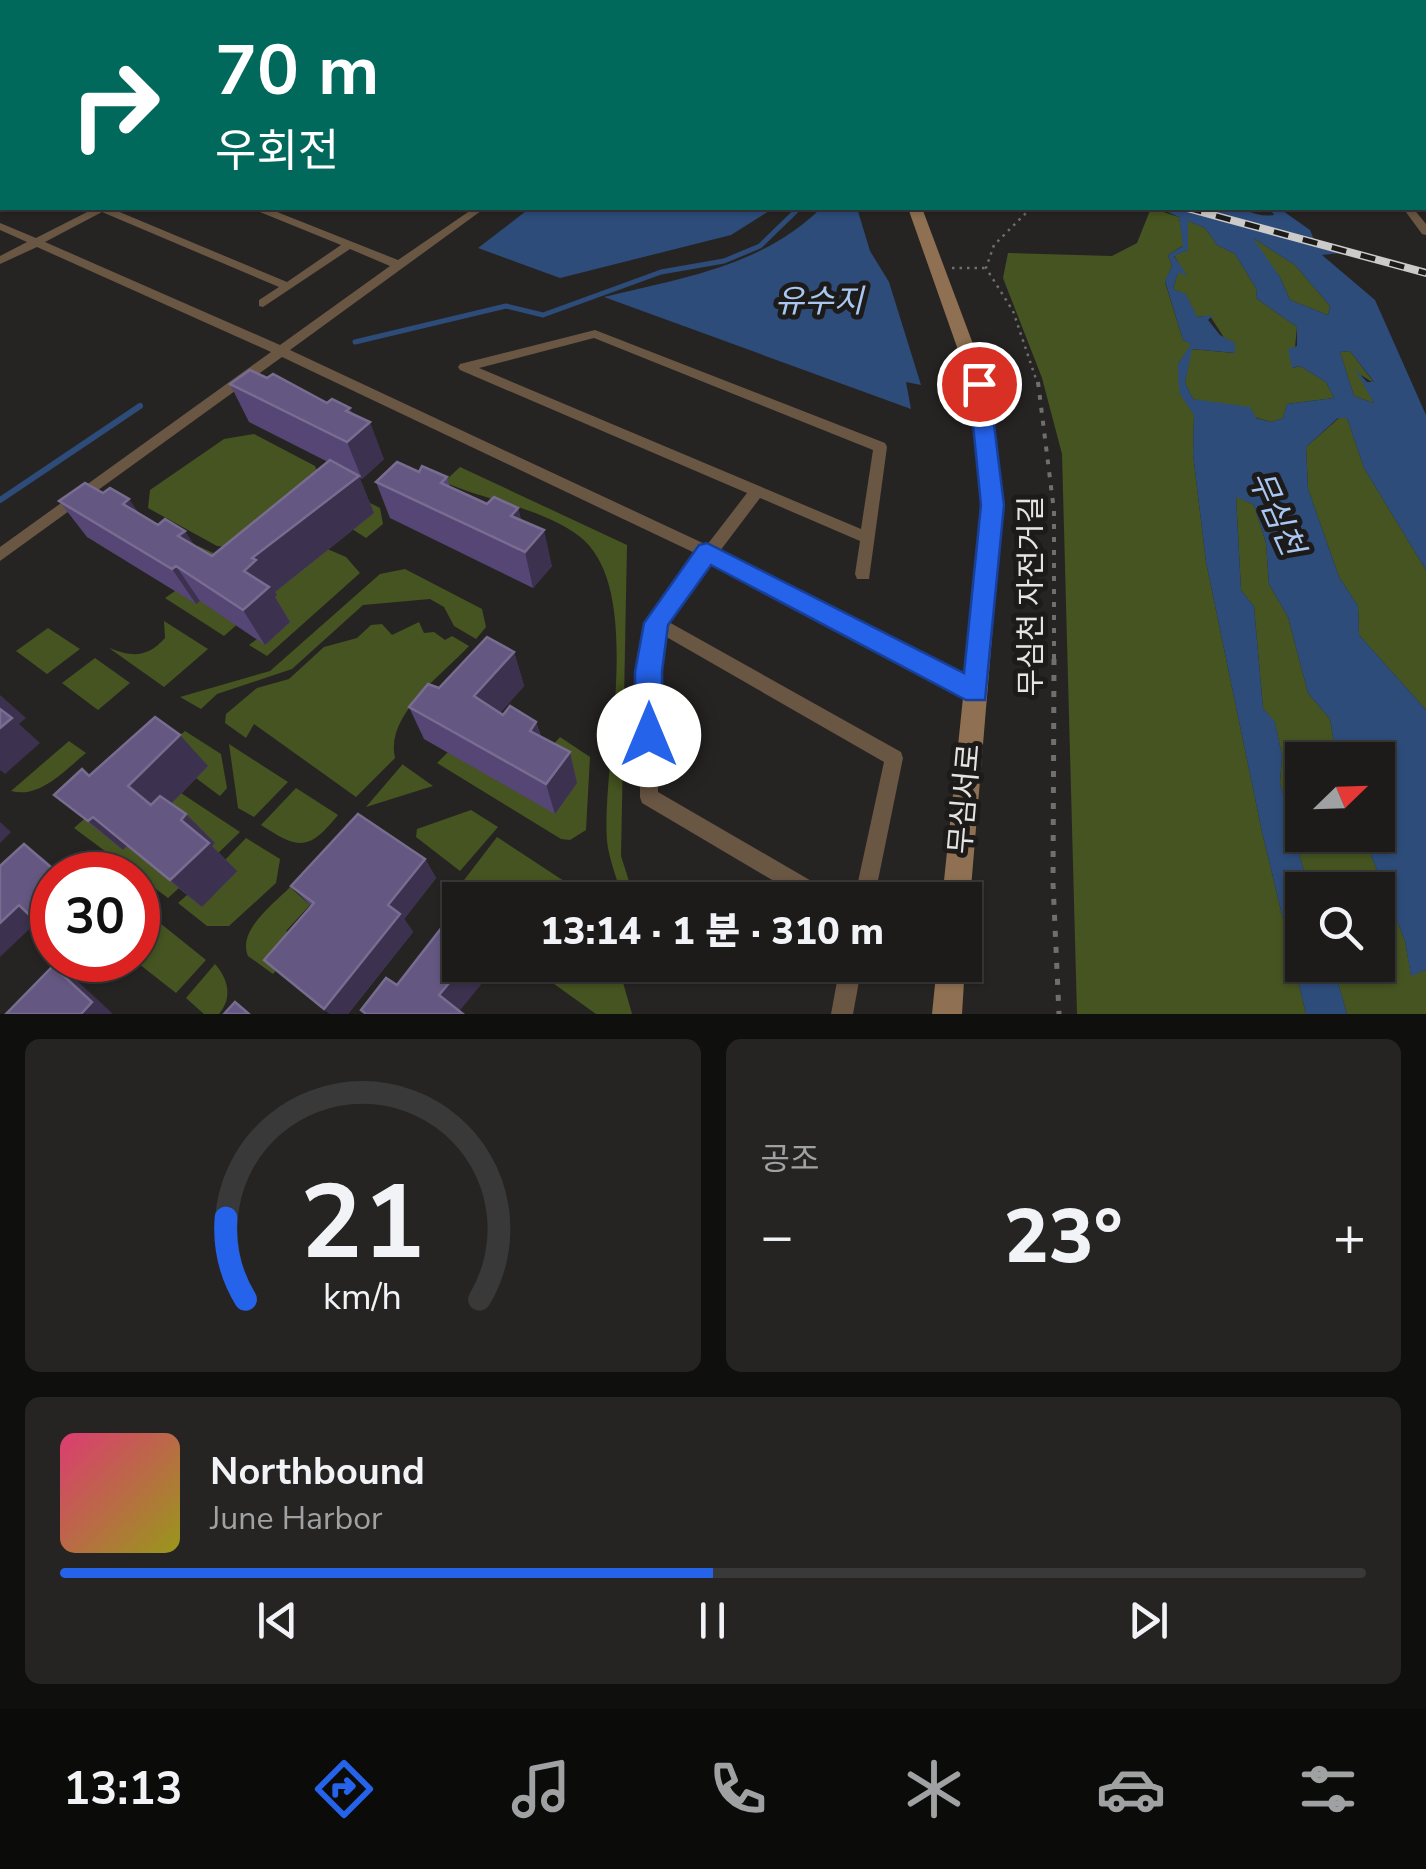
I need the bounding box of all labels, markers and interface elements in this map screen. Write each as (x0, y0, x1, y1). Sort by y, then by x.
text: 70 m (215, 23, 379, 119)
icon: right (50, 40, 180, 170)
text: 우회전 (215, 121, 339, 182)
water label: 유수지 (775, 280, 866, 323)
pin (937, 342, 1022, 427)
icon: arrive (952, 357, 1007, 412)
water label: 무심천 (1238, 464, 1315, 565)
street label: 무심천 자전거길 (1011, 496, 1052, 696)
position arrow (597, 683, 701, 787)
street label: 무심서로 (940, 742, 990, 856)
north arrow (1285, 742, 1395, 852)
map controls (1285, 742, 1395, 982)
speed limit sign: 30 (30, 852, 160, 982)
button: search (1285, 872, 1395, 982)
text: 13:14 · 1 분 · 310 m (540, 906, 884, 957)
text: 공조 (761, 1138, 819, 1181)
text: 21 (300, 1152, 425, 1294)
text: 23° (1004, 1186, 1123, 1288)
text: − (761, 1199, 794, 1274)
text: + (1333, 1199, 1366, 1274)
text: km/h (323, 1273, 402, 1322)
text: Northbound (210, 1446, 425, 1497)
text: June Harbor (210, 1497, 382, 1540)
icon: previous (250, 1593, 305, 1648)
icon: pause (685, 1593, 740, 1648)
icon: next (1121, 1593, 1176, 1648)
icon: directions (309, 1754, 379, 1824)
icon: music (506, 1754, 576, 1824)
icon: phone (703, 1754, 773, 1824)
icon: climate (899, 1754, 969, 1824)
icon: car (1096, 1754, 1166, 1824)
icon: filters (1293, 1754, 1363, 1824)
text: 13:13 (63, 1759, 183, 1820)

